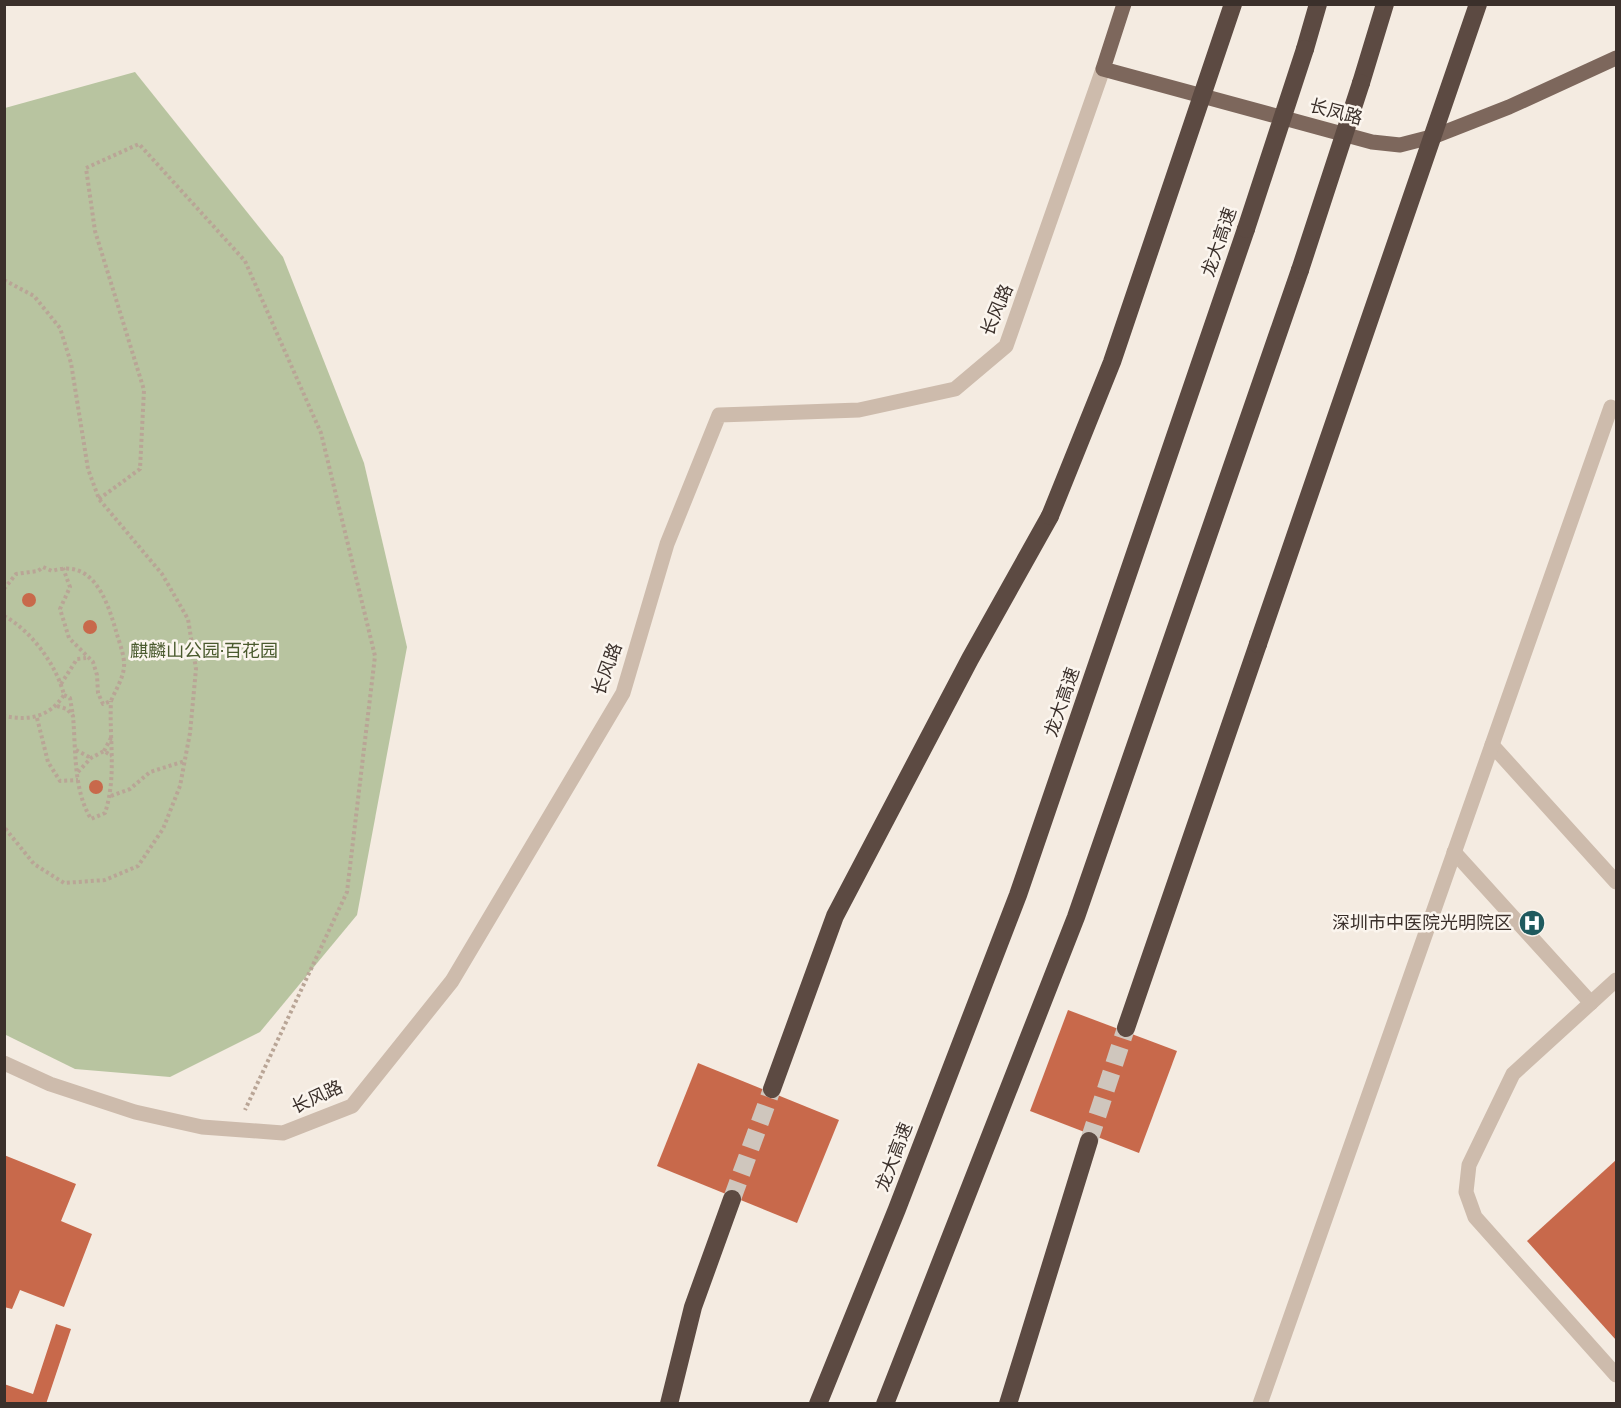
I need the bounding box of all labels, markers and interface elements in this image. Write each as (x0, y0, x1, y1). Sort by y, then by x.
street label: 长凤路 (1307, 92, 1365, 131)
street label: 龙大高速 (1195, 204, 1242, 280)
street label: 长风路 (974, 280, 1019, 340)
park label: 麒麟山公园·百花园 (130, 638, 278, 663)
street label: 长风路 (586, 639, 628, 698)
street label: 龙大高速 (1038, 664, 1085, 740)
hospital icon: 深圳市中医院光明院区 (1517, 908, 1547, 938)
place label: 深圳市中医院光明院区 (1332, 910, 1512, 935)
street label: 长风路 (287, 1074, 347, 1119)
street label: 龙大高速 (869, 1119, 918, 1195)

